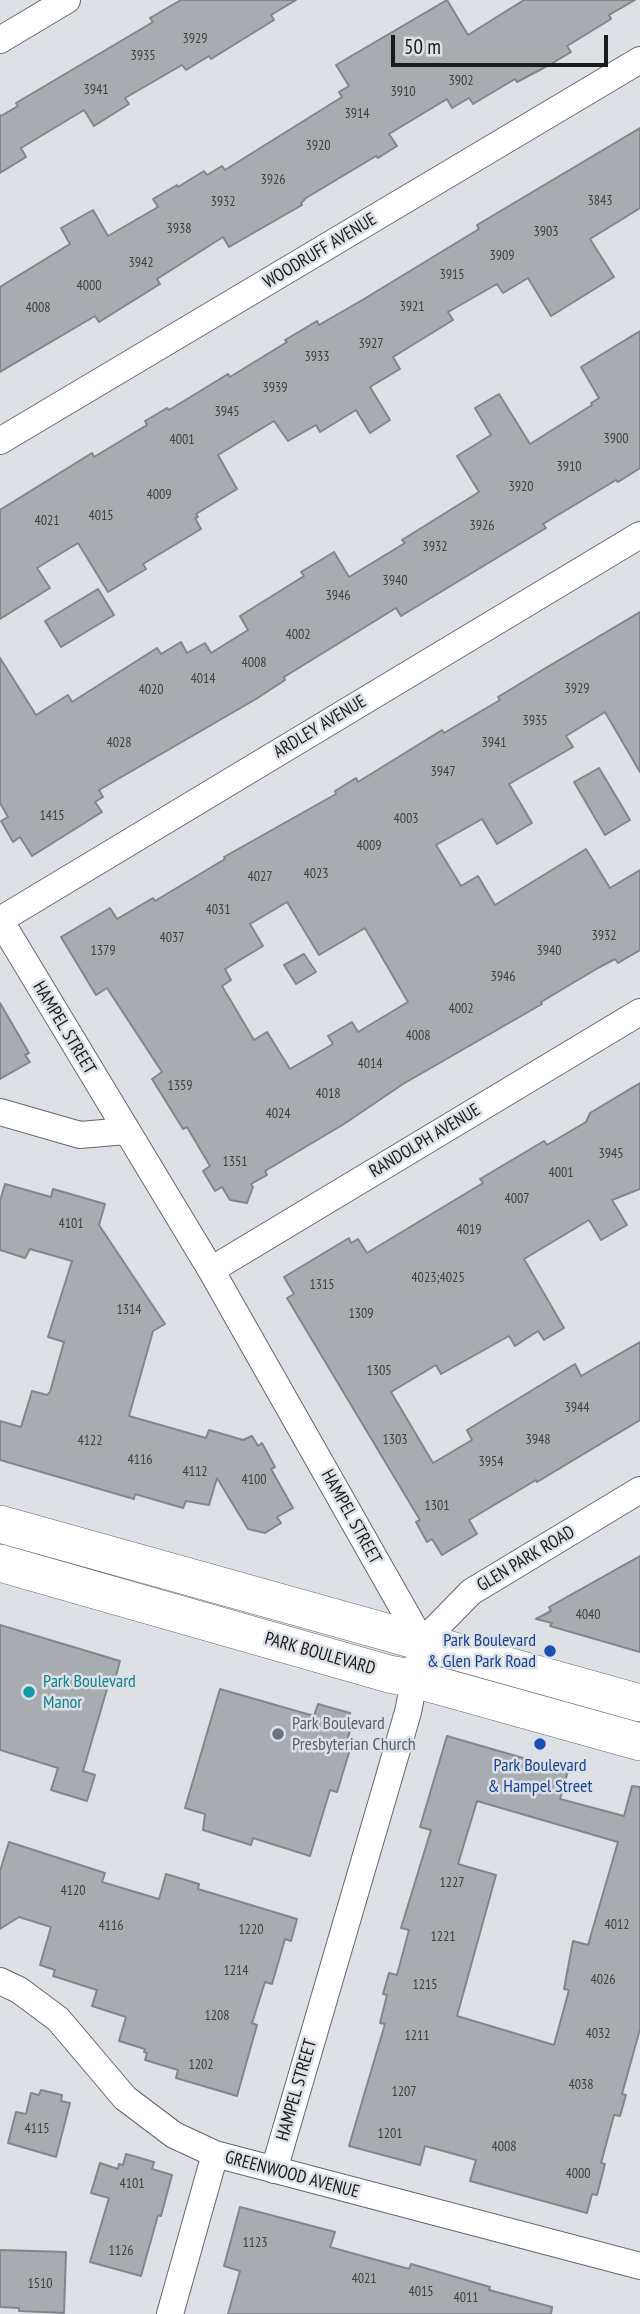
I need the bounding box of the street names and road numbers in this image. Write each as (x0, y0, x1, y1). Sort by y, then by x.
street label: WOODRUFF AVENUE (259, 209, 381, 293)
street label: ARDLEY AVENUE (270, 691, 370, 763)
street label: HAMPEL STREET (28, 978, 100, 1078)
street label: RANDOLPH AVENUE (366, 1099, 484, 1183)
street label: HAMPEL STREET (316, 1466, 386, 1568)
street label: GLEN PARK ROAD (473, 1521, 579, 1597)
street label: PARK BOULEVARD (262, 1628, 378, 1680)
street label: HAMPEL STREET (272, 2037, 322, 2143)
street label: GREENWOOD AVENUE (223, 2147, 361, 2203)

